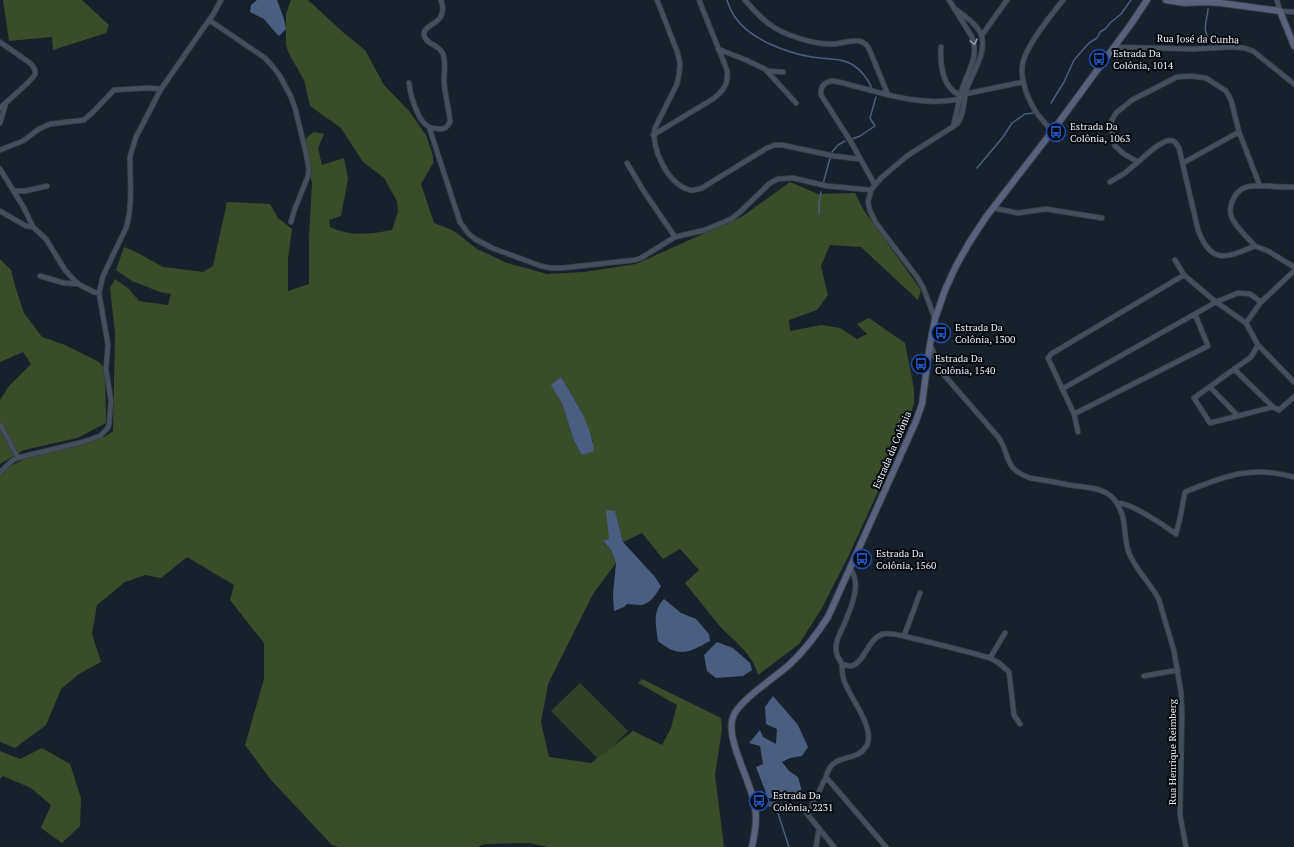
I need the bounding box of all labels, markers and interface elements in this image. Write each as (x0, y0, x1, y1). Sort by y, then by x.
street label: Rua José da Cunha (1157, 32, 1239, 46)
one-way arrow (969, 39, 977, 46)
place label: Estrada Da Colônia, 1014 (1113, 47, 1174, 72)
bus stop icon: Estrada Da Colônia, 1014 (1088, 48, 1110, 70)
place label: Estrada Da Colônia, 1063 (1070, 120, 1130, 145)
bus stop icon: Estrada Da Colônia, 1063 (1045, 121, 1067, 143)
place label: Estrada Da Colônia, 1300 (955, 321, 1015, 346)
bus stop icon: Estrada Da Colônia, 1300 (930, 322, 952, 344)
place label: Estrada Da Colônia, 1540 (935, 352, 995, 377)
bus stop icon: Estrada Da Colônia, 1540 (910, 353, 932, 375)
street label: Estrada da Colônia (870, 409, 914, 491)
place label: Estrada Da Colônia, 1560 (876, 547, 936, 572)
bus stop icon: Estrada Da Colônia, 1560 (851, 548, 873, 570)
street label: Rua Henrique Reimberg (1166, 698, 1179, 805)
place label: Estrada Da Colônia, 2231 (773, 789, 833, 814)
bus stop icon: Estrada Da Colônia, 2231 (748, 790, 770, 812)

